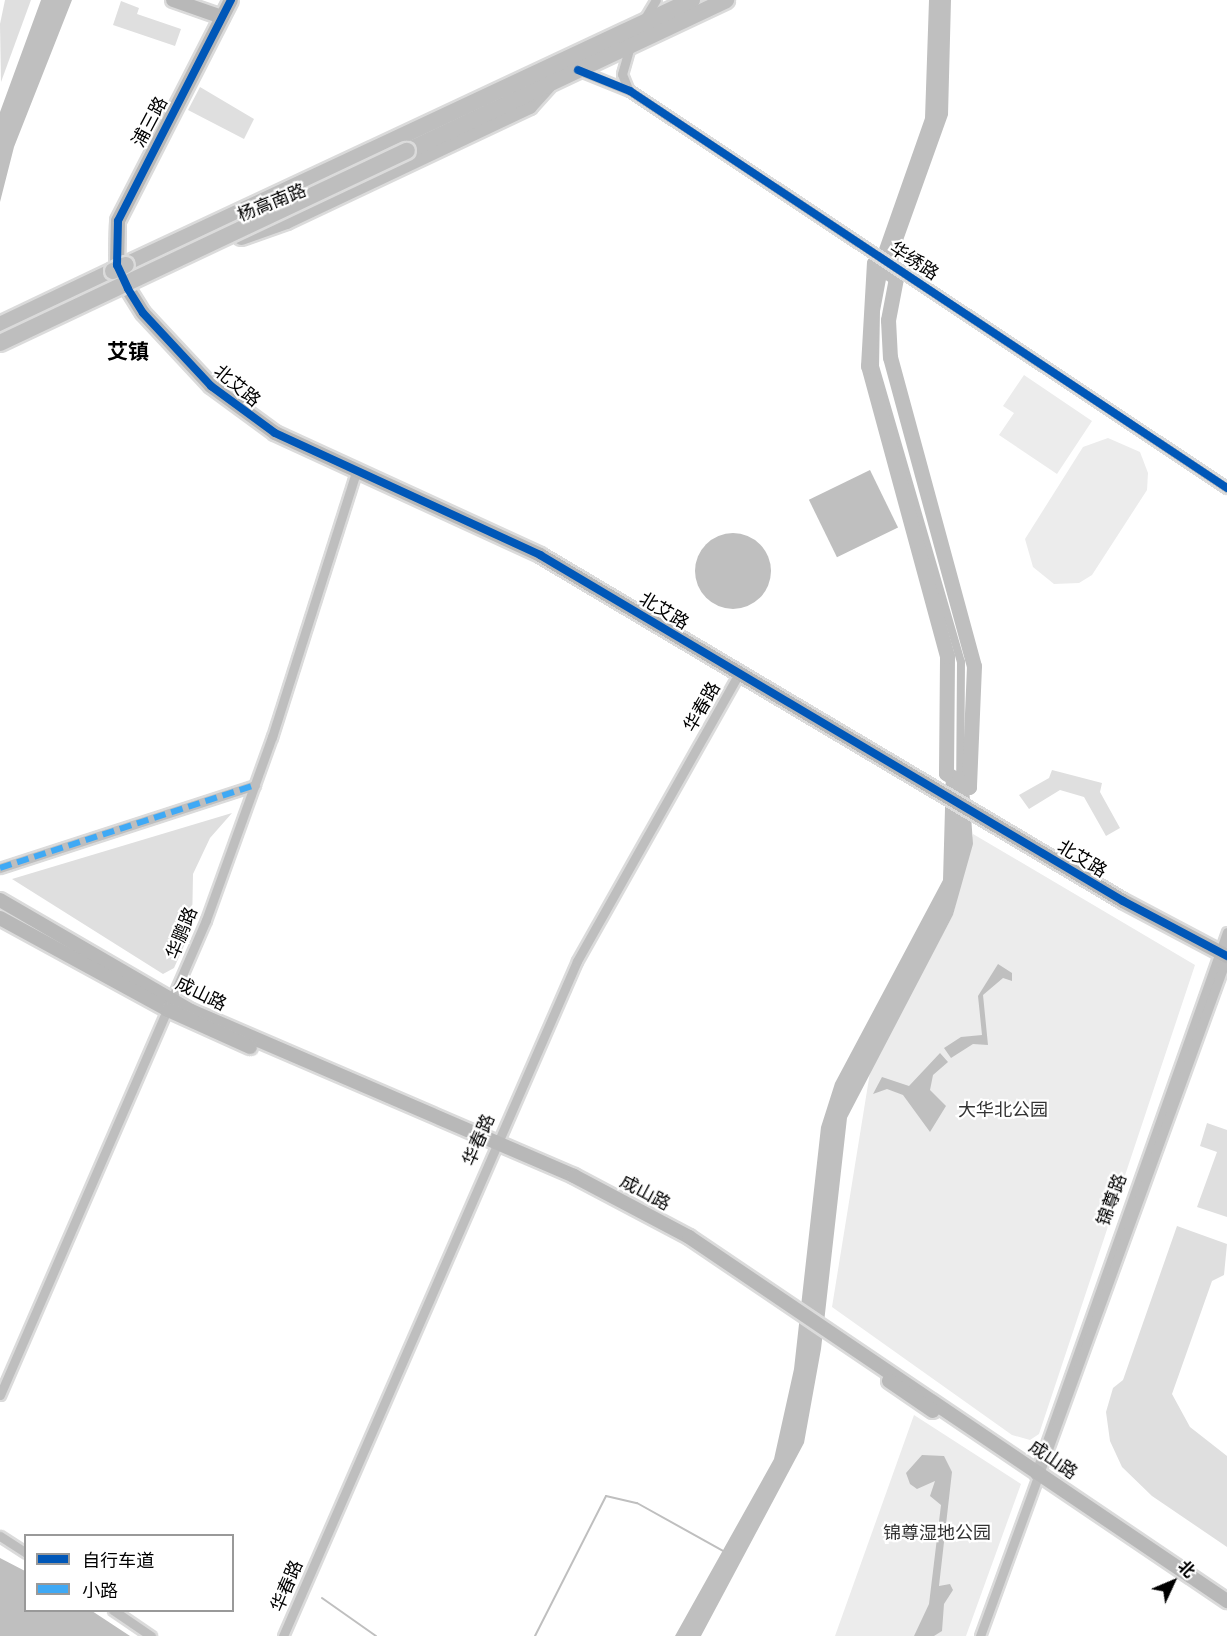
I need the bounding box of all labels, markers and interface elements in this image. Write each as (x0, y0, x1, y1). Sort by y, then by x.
street label: 浦三路 (128, 93, 172, 151)
street label: 杨高南路 (235, 180, 309, 226)
street label: 华绣路 (885, 237, 943, 285)
district label: 艾镇 (107, 339, 149, 365)
street label: 北艾路 (209, 360, 265, 412)
street label: 北艾路 (635, 588, 693, 634)
street label: 华春路 (679, 678, 725, 736)
street label: 北艾路 (1053, 836, 1111, 882)
street label: 华鹏路 (162, 904, 202, 962)
street label: 成山路 (172, 972, 230, 1016)
park label: 大华北公园 (958, 1099, 1048, 1121)
street label: 华春路 (459, 1111, 499, 1169)
street label: 成山路 (616, 1171, 674, 1215)
street label: 锦尊路 (1093, 1171, 1131, 1229)
street label: 成山路 (1025, 1436, 1081, 1484)
park label: 锦尊湿地公园 (883, 1522, 991, 1544)
legend (24, 1534, 234, 1612)
text: 自行车道 (82, 1550, 154, 1572)
north arrow (1143, 1552, 1203, 1612)
street label: 华春路 (267, 1557, 307, 1615)
text: 北 (1174, 1557, 1199, 1582)
text: 小路 (82, 1580, 118, 1602)

